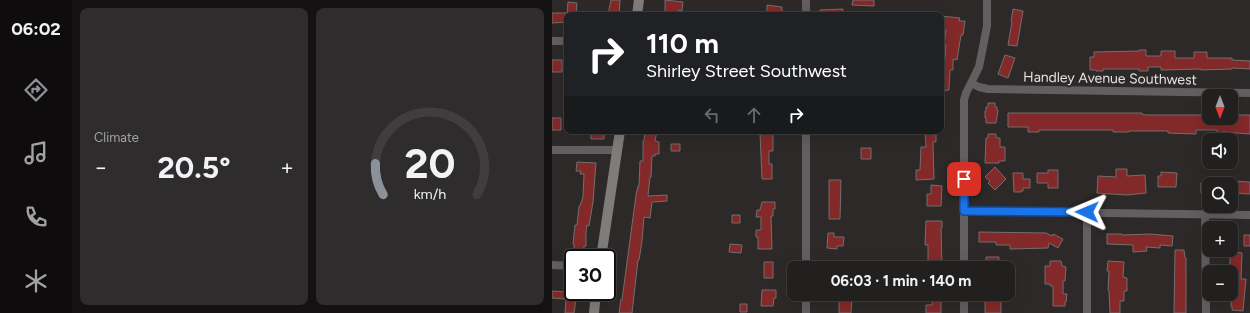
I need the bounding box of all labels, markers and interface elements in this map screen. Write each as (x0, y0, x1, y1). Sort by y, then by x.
text: 06:02 (11, 18, 61, 40)
text: 110 m (646, 26, 719, 60)
icon: right (580, 28, 632, 80)
text: Shirley Street Southwest (646, 60, 847, 82)
street label: Handley Avenue Southwest (1023, 68, 1197, 89)
icon: directions (22, 76, 50, 104)
north arrow (1202, 89, 1238, 125)
map controls (1202, 89, 1238, 301)
icon: left (701, 104, 723, 126)
icon: ahead (743, 104, 765, 126)
icon: right (785, 104, 807, 126)
text: Climate (94, 130, 139, 145)
button: sound (1202, 133, 1238, 169)
text: 20 (404, 137, 456, 187)
icon: music (22, 139, 50, 167)
text: 20.5° (157, 149, 231, 186)
text: − (94, 154, 108, 181)
text: + (280, 154, 294, 181)
pin (947, 162, 981, 196)
icon: arrive (953, 168, 975, 190)
button: search (1202, 177, 1238, 213)
text: km/h (414, 184, 446, 202)
position arrow (1066, 191, 1108, 233)
icon: phone (22, 203, 50, 231)
button: + (1202, 221, 1238, 257)
speed limit sign: 30 (564, 249, 616, 301)
button: − (1202, 265, 1238, 301)
icon: climate (22, 267, 50, 295)
text: 06:03 · 1 min · 140 m (831, 272, 971, 290)

